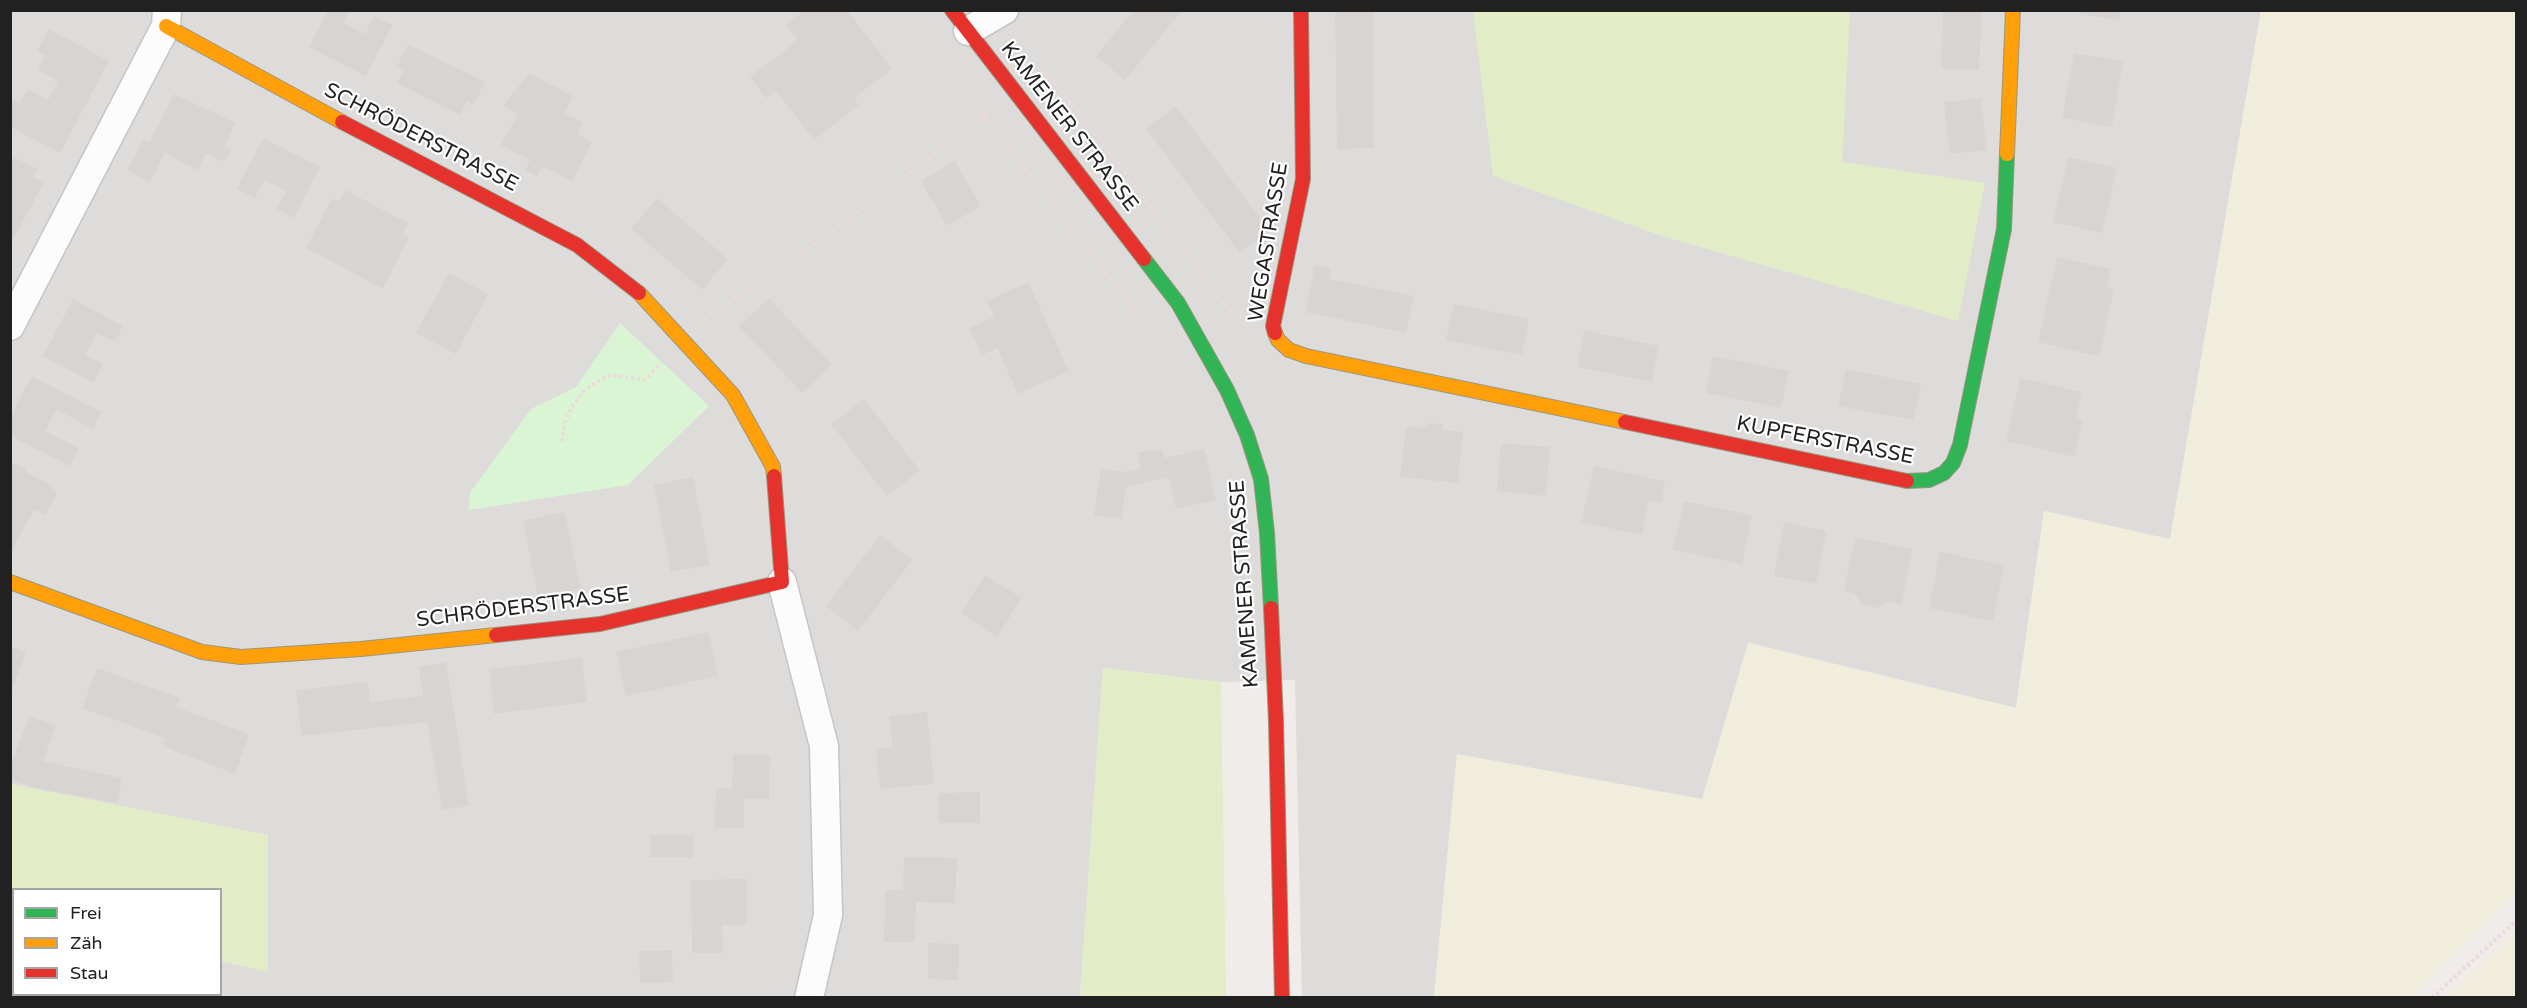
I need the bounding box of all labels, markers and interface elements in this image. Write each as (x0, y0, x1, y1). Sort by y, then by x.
street label: KAMENER STRASSE (995, 37, 1143, 217)
street label: SCHRÖDERSTRASSE (320, 78, 522, 198)
street label: WEGASTRASSE (1244, 161, 1294, 323)
street label: KUPFERSTRASSE (1734, 411, 1916, 471)
street label: KAMENER STRASSE (1225, 479, 1265, 689)
street label: SCHRÖDERSTRASSE (415, 582, 631, 634)
legend (12, 888, 222, 996)
text: Frei (70, 902, 102, 924)
text: Zäh (70, 932, 103, 954)
text: Stau (70, 962, 109, 984)

